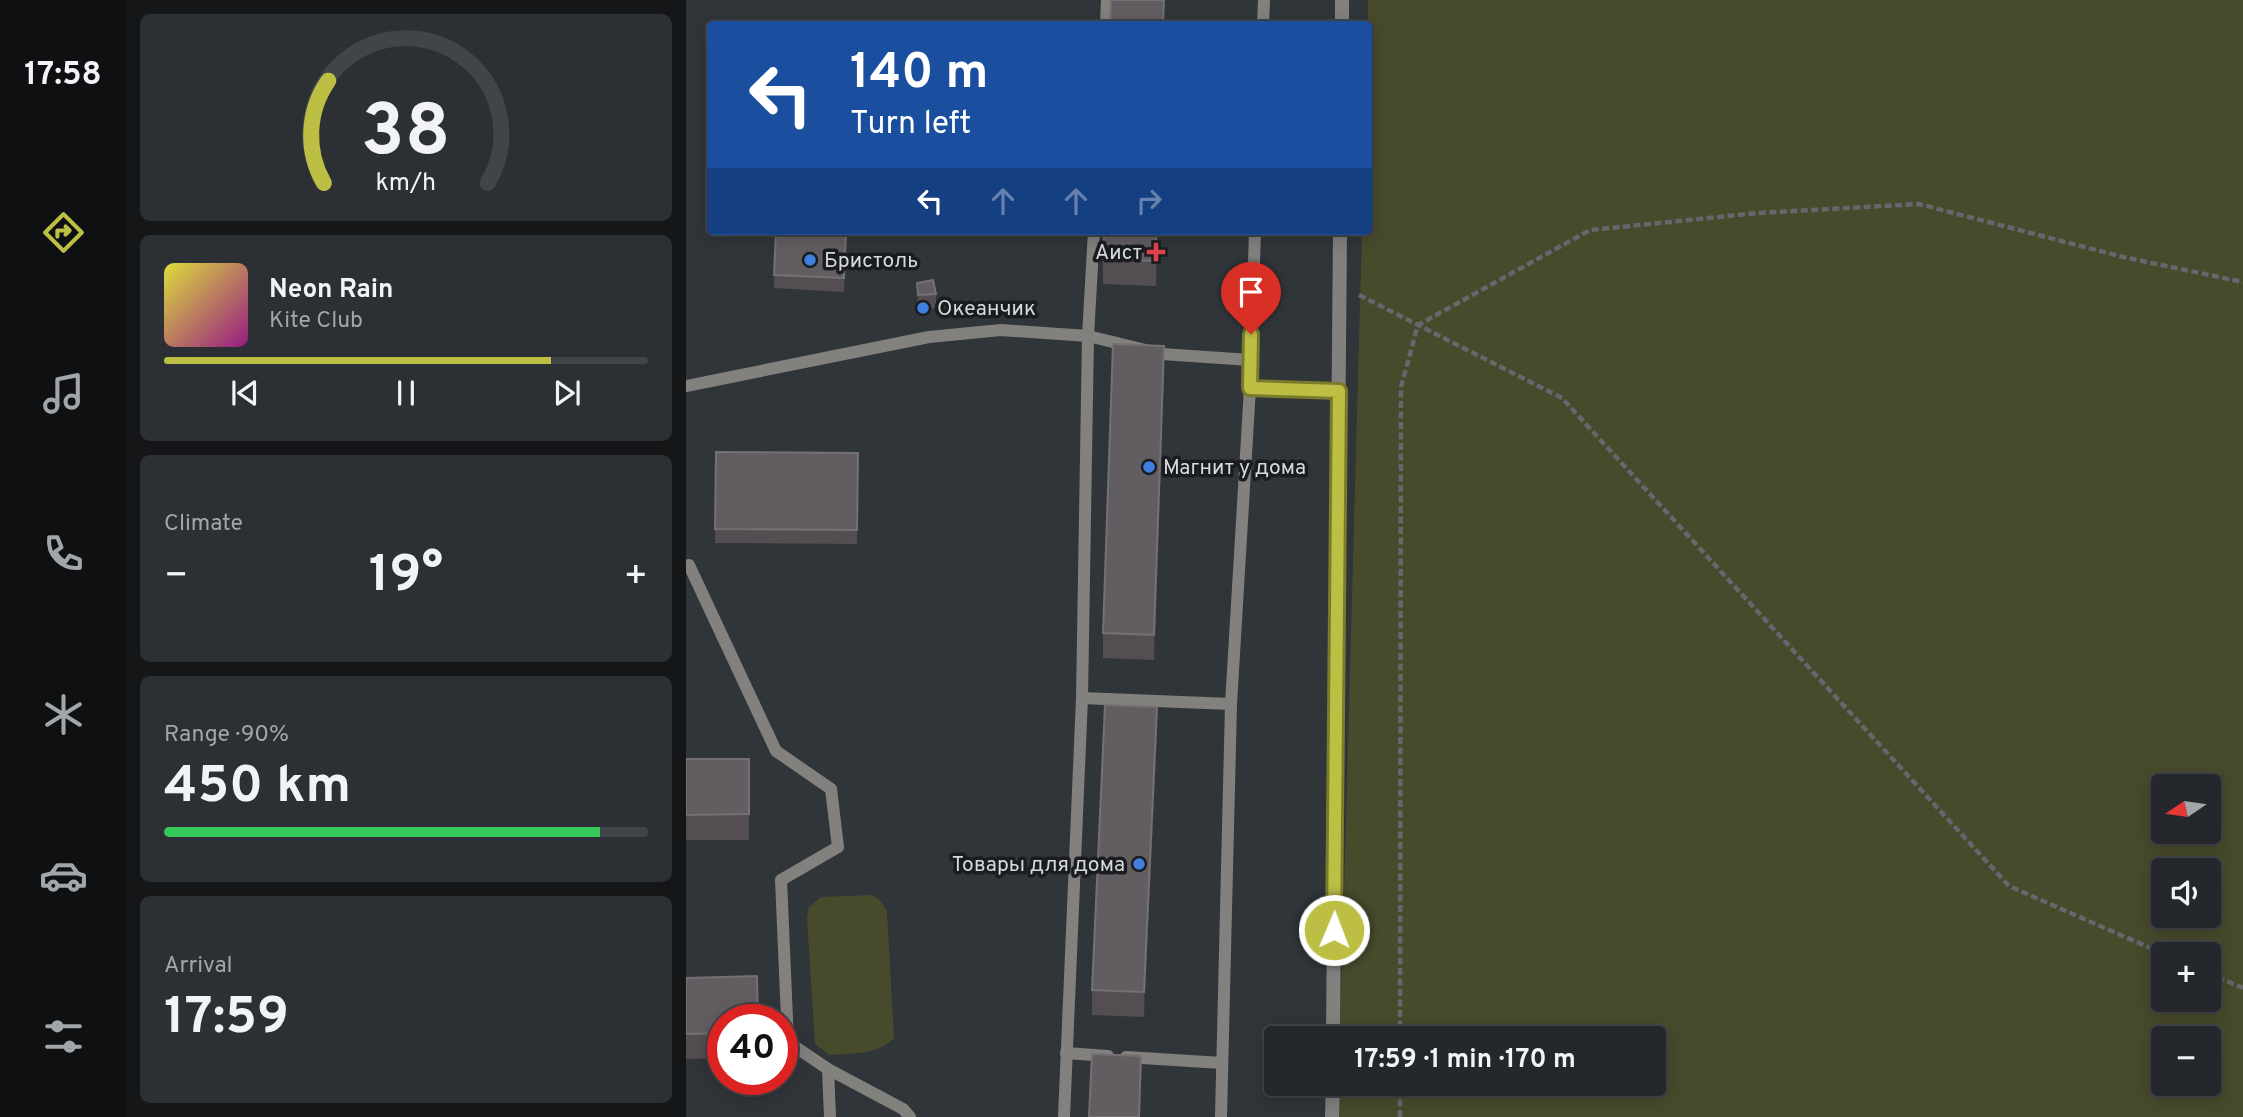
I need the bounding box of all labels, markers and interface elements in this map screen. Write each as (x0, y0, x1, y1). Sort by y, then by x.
text: 140 m (850, 44, 989, 106)
icon: left (735, 49, 826, 140)
text: 17:58 (24, 56, 102, 96)
text: 38 (361, 90, 451, 182)
text: Turn left (850, 105, 971, 145)
text: km/h (376, 168, 436, 200)
icon: left (911, 182, 949, 220)
icon: ahead (984, 182, 1022, 220)
icon: ahead (1057, 182, 1095, 220)
icon: right (1130, 182, 1168, 220)
icon: directions (39, 208, 88, 257)
place label: Аист (1095, 240, 1142, 267)
marker: Аист (1148, 244, 1164, 260)
place label: Бристоль (824, 248, 918, 275)
marker: Бристоль (802, 252, 818, 268)
pin (1221, 262, 1281, 334)
icon: arrive (1232, 273, 1270, 311)
text: Neon Rain (269, 274, 394, 307)
place label: Океанчик (937, 296, 1036, 323)
marker: Океанчик (915, 300, 931, 316)
text: Kite Club (269, 307, 363, 336)
icon: music (39, 369, 88, 418)
icon: previous (226, 374, 264, 412)
icon: pause (387, 374, 425, 412)
icon: next (548, 374, 586, 412)
place label: Магнит у дома (1163, 455, 1306, 482)
marker: Магнит у дома (1141, 459, 1157, 475)
text: Climate (164, 510, 243, 539)
icon: phone (39, 529, 88, 578)
text: 19° (369, 544, 443, 610)
text: − (164, 553, 189, 602)
text: + (623, 553, 648, 602)
icon: climate (39, 690, 88, 739)
text: Range · 90% (164, 721, 289, 750)
text: 450 km (164, 755, 351, 821)
north arrow (2151, 774, 2221, 844)
map controls (2151, 774, 2221, 1096)
icon: car (39, 851, 88, 900)
place label: Товары для дома (952, 852, 1125, 879)
marker: Товары для дома (1131, 856, 1147, 872)
button: sound (2151, 858, 2221, 928)
position arrow (1297, 893, 1371, 967)
button: + (2151, 942, 2221, 1012)
text: Arrival (164, 952, 233, 981)
text: 17:59 (164, 986, 289, 1052)
speed limit sign: 40 (707, 1004, 798, 1095)
icon: filters (39, 1012, 88, 1061)
button: − (2151, 1026, 2221, 1096)
text: 17:59 · 1 min · 170 m (1354, 1044, 1576, 1077)

